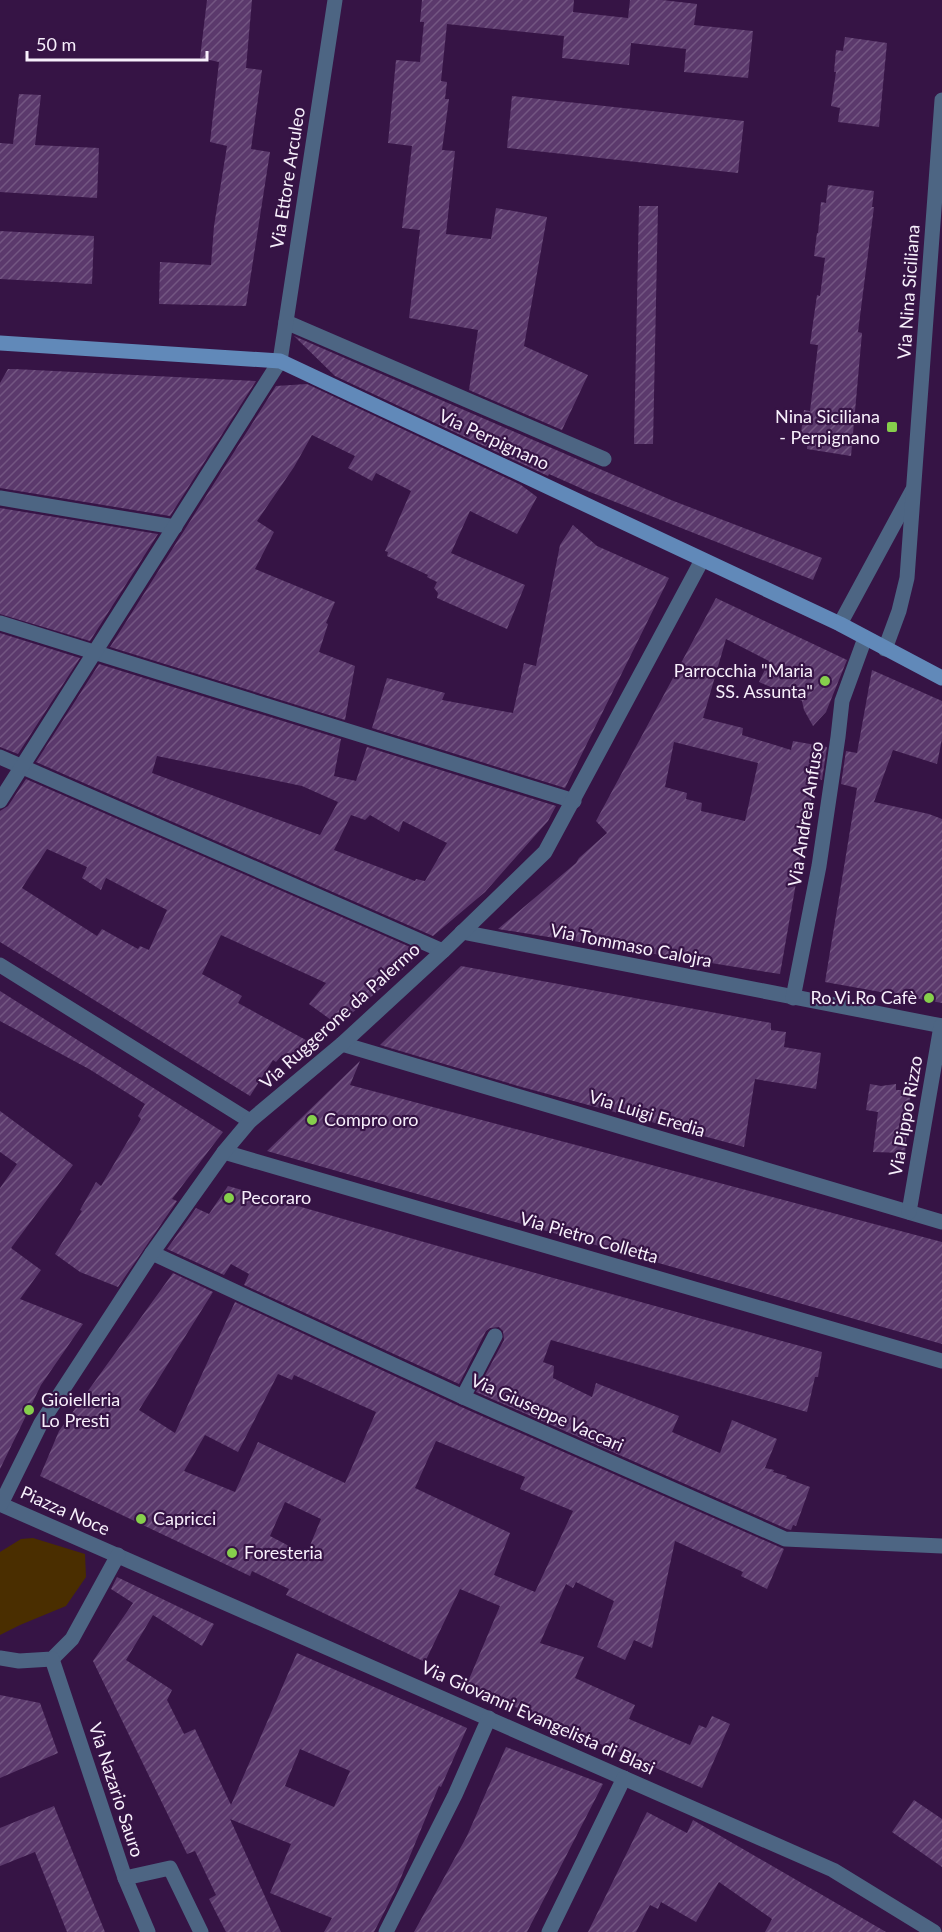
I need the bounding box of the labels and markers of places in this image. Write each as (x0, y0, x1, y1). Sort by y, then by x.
place label: Nina Siciliana - Perpignano (775, 405, 880, 448)
marker: Nina Siciliana - Perpignano (885, 420, 899, 434)
place label: Parrocchia "Maria SS. Assunta" (674, 659, 813, 702)
marker: Parrocchia "Maria SS. Assunta" (818, 674, 832, 688)
place label: Ro.Vi.Ro Cafè (811, 986, 917, 1008)
marker: Ro.Vi.Ro Cafè (922, 991, 936, 1005)
place label: Compro oro (324, 1108, 419, 1130)
marker: Compro oro (305, 1113, 319, 1127)
place label: Pecoraro (241, 1186, 311, 1208)
marker: Pecoraro (222, 1191, 236, 1205)
place label: Gioielleria Lo Presti (41, 1388, 120, 1431)
marker: Gioielleria Lo Presti (22, 1403, 36, 1417)
place label: Capricci (153, 1507, 216, 1529)
marker: Capricci (134, 1512, 148, 1526)
place label: Foresteria (244, 1541, 323, 1563)
marker: Foresteria (225, 1546, 239, 1560)

